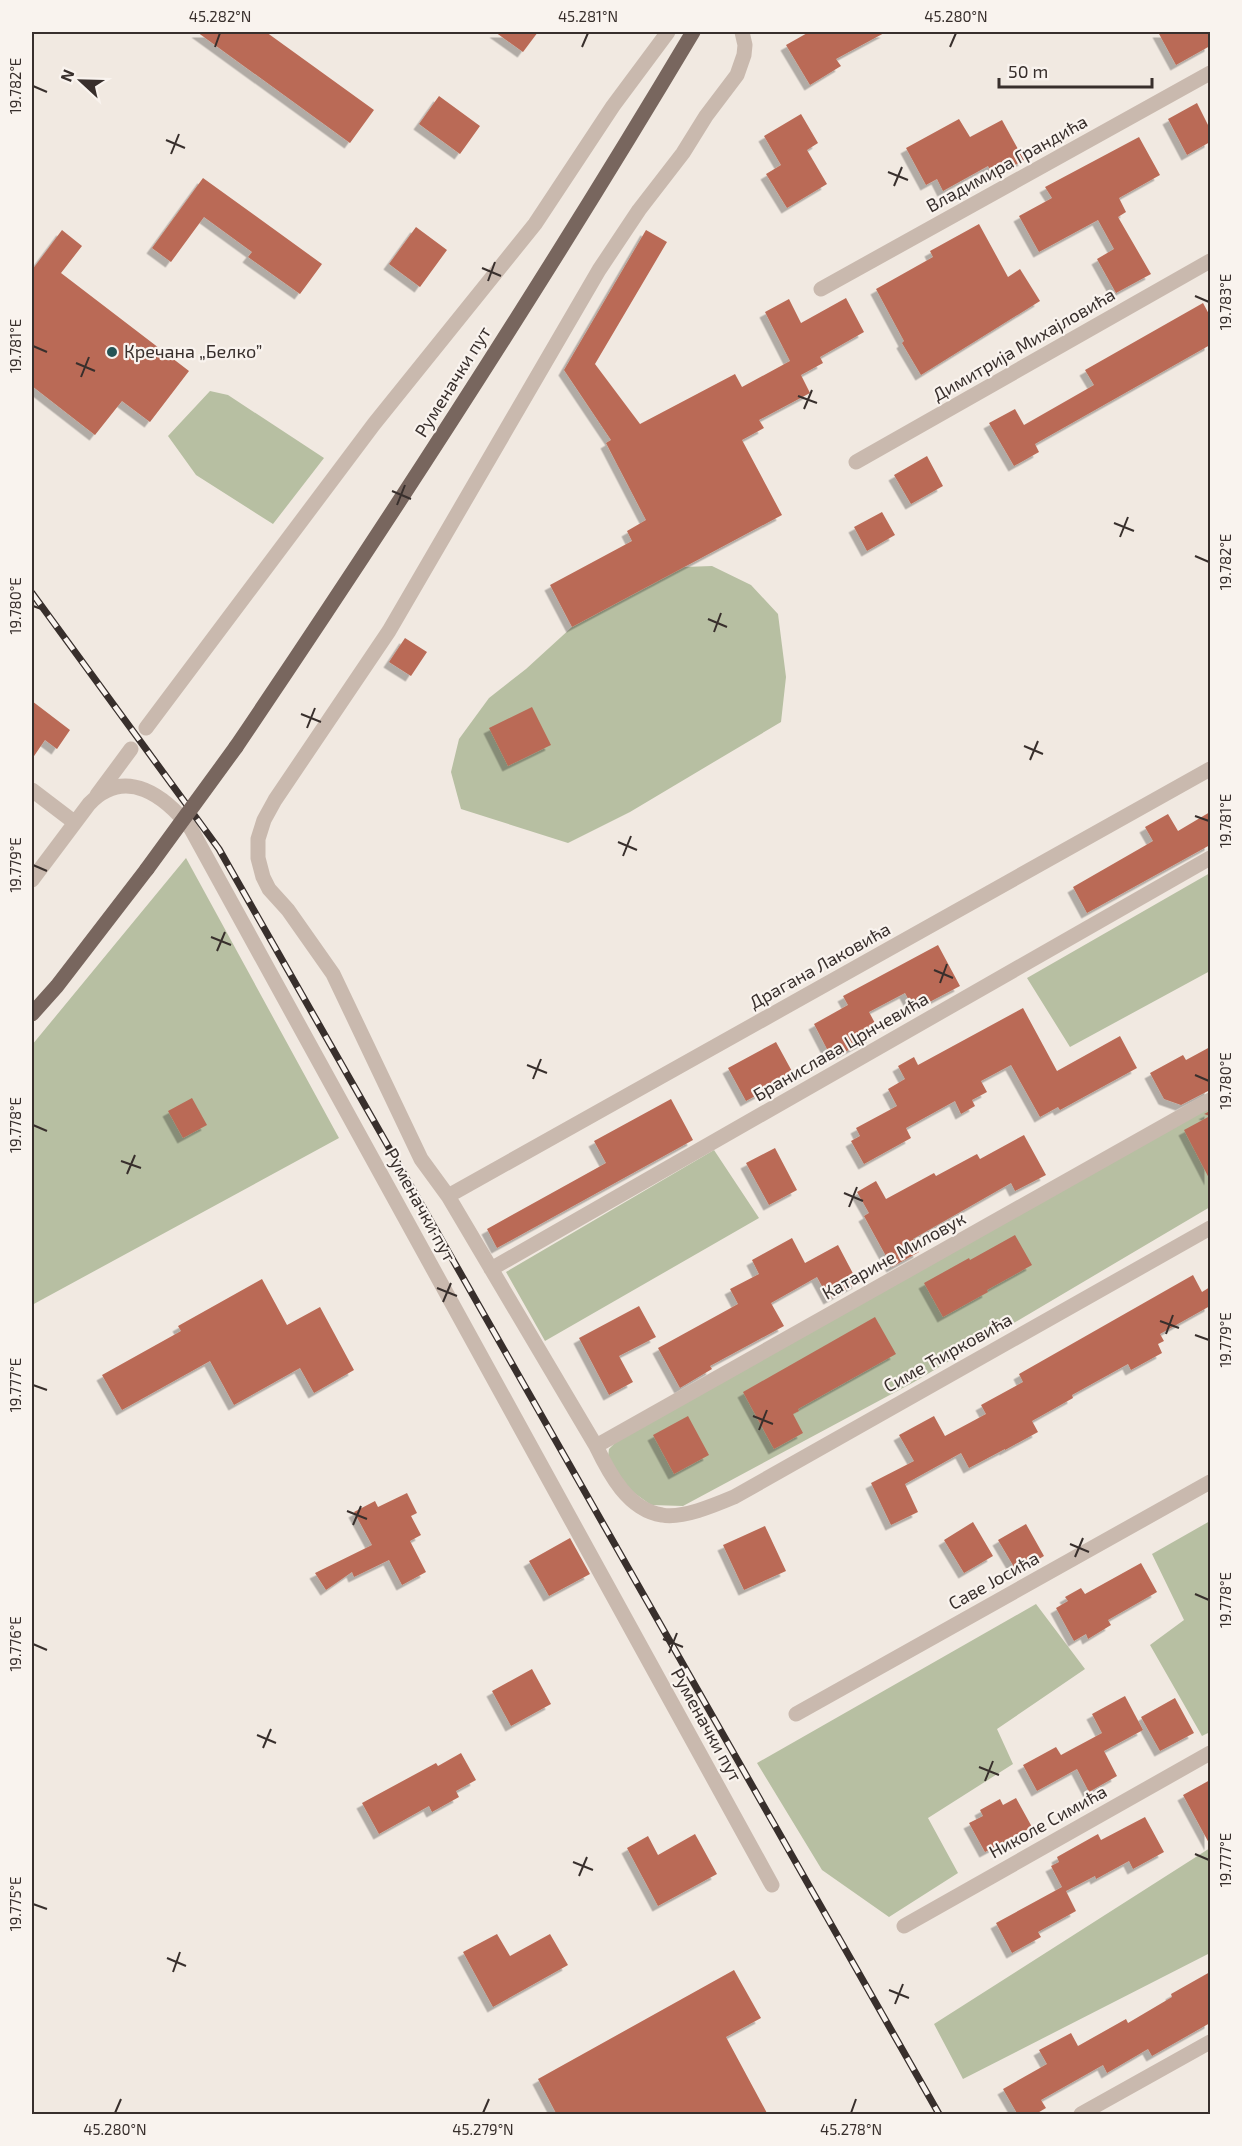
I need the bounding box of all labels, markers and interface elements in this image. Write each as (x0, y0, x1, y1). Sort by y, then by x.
text: 45.282°N (189, 7, 251, 25)
text: 45.281°N (558, 7, 618, 25)
text: 45.280°N (924, 7, 988, 25)
north arrow (51, 51, 111, 111)
scale bar (999, 51, 1152, 89)
text: 19.782°E (6, 58, 24, 114)
text: 50 m (1008, 60, 1048, 82)
text: N (56, 66, 78, 84)
street label: Владимира Грандића (922, 110, 1091, 217)
text: 19.783°E (1216, 274, 1234, 330)
street label: Димитрија Михајловића (928, 283, 1119, 405)
text: 19.781°E (6, 319, 24, 373)
street label: Руменачки пут (409, 322, 495, 441)
place label: Кречана „Белко” (124, 340, 262, 362)
marker: Кречана „Белко” (105, 345, 119, 359)
text: 19.782°E (1216, 534, 1234, 590)
text: 19.780°E (6, 577, 24, 635)
text: 19.781°E (1216, 794, 1234, 848)
text: 19.779°E (6, 837, 24, 893)
street label: Драгана Лаковића (745, 917, 894, 1013)
street label: Бранислава Црнчевића (749, 987, 932, 1105)
text: 19.780°E (1216, 1052, 1234, 1110)
text: 19.778°E (6, 1097, 24, 1153)
street label: Руменачки пут (381, 1144, 461, 1265)
street label: Катарине Миловук (818, 1206, 969, 1304)
street label: Симе Ћирковића (879, 1308, 1016, 1397)
text: 19.779°E (1216, 1312, 1234, 1368)
text: 19.777°E (6, 1358, 24, 1412)
street label: Саве Јосића (944, 1546, 1043, 1614)
text: 19.778°E (1216, 1572, 1234, 1628)
text: 19.776°E (6, 1616, 24, 1672)
street label: Руменачки пут (667, 1664, 747, 1785)
street label: Николе Симића (985, 1780, 1110, 1863)
text: 19.777°E (1216, 1833, 1234, 1887)
text: 19.775°E (6, 1877, 24, 1931)
text: 45.280°N (83, 2120, 147, 2138)
text: 45.279°N (452, 2120, 514, 2138)
text: 45.278°N (820, 2120, 882, 2138)

